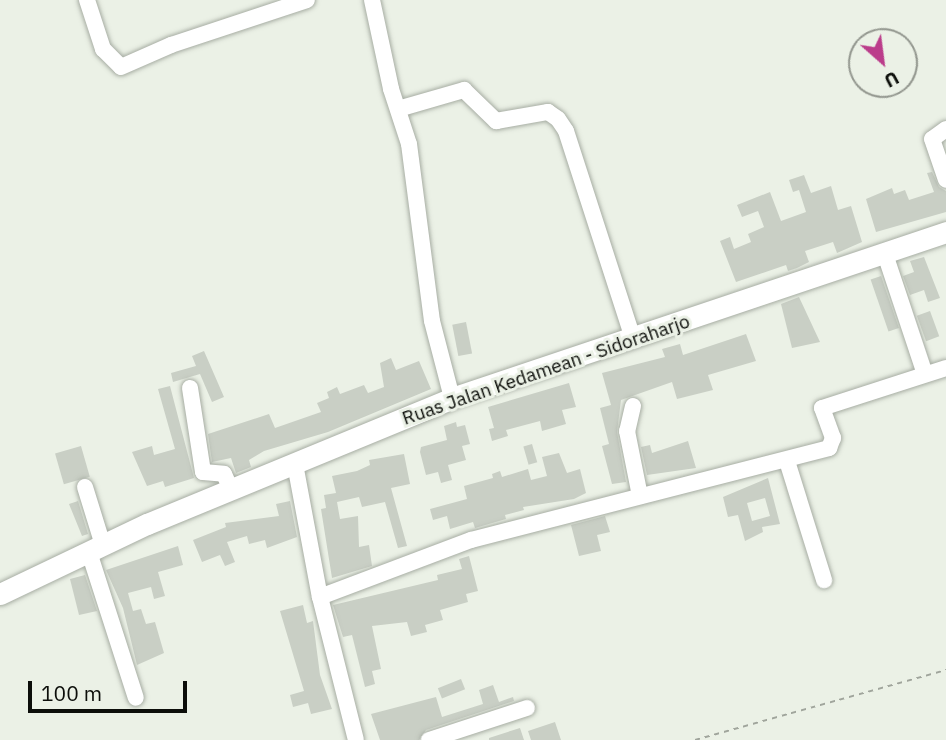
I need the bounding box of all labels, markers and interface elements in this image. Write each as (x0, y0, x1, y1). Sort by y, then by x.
north arrow (848, 28, 918, 98)
text: U (880, 66, 903, 93)
street label: Ruas Jalan Kedamean - Sidoraharjo (399, 310, 693, 430)
scale bar (32, 666, 191, 710)
text: 100 m (41, 679, 102, 707)

